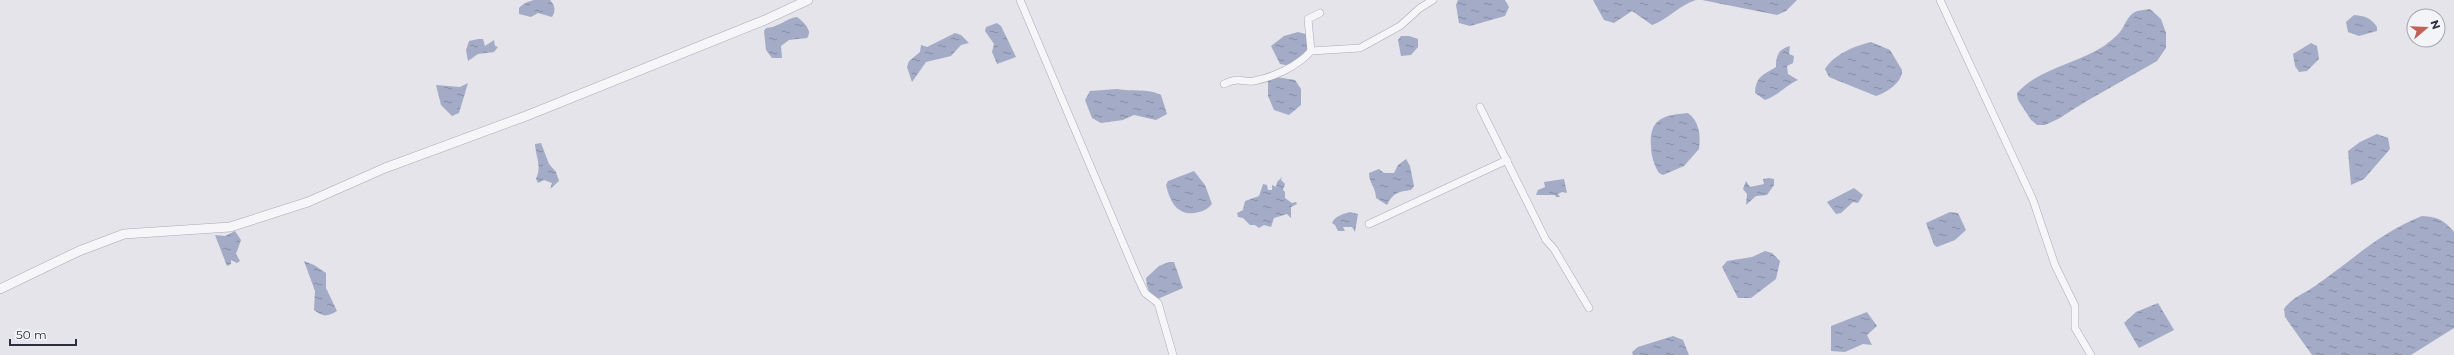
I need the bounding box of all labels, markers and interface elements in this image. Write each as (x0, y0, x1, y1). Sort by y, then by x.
north arrow (2406, 8, 2446, 48)
text: N (2427, 18, 2444, 31)
scale bar (10, 321, 76, 347)
text: 50 m (16, 327, 47, 342)

